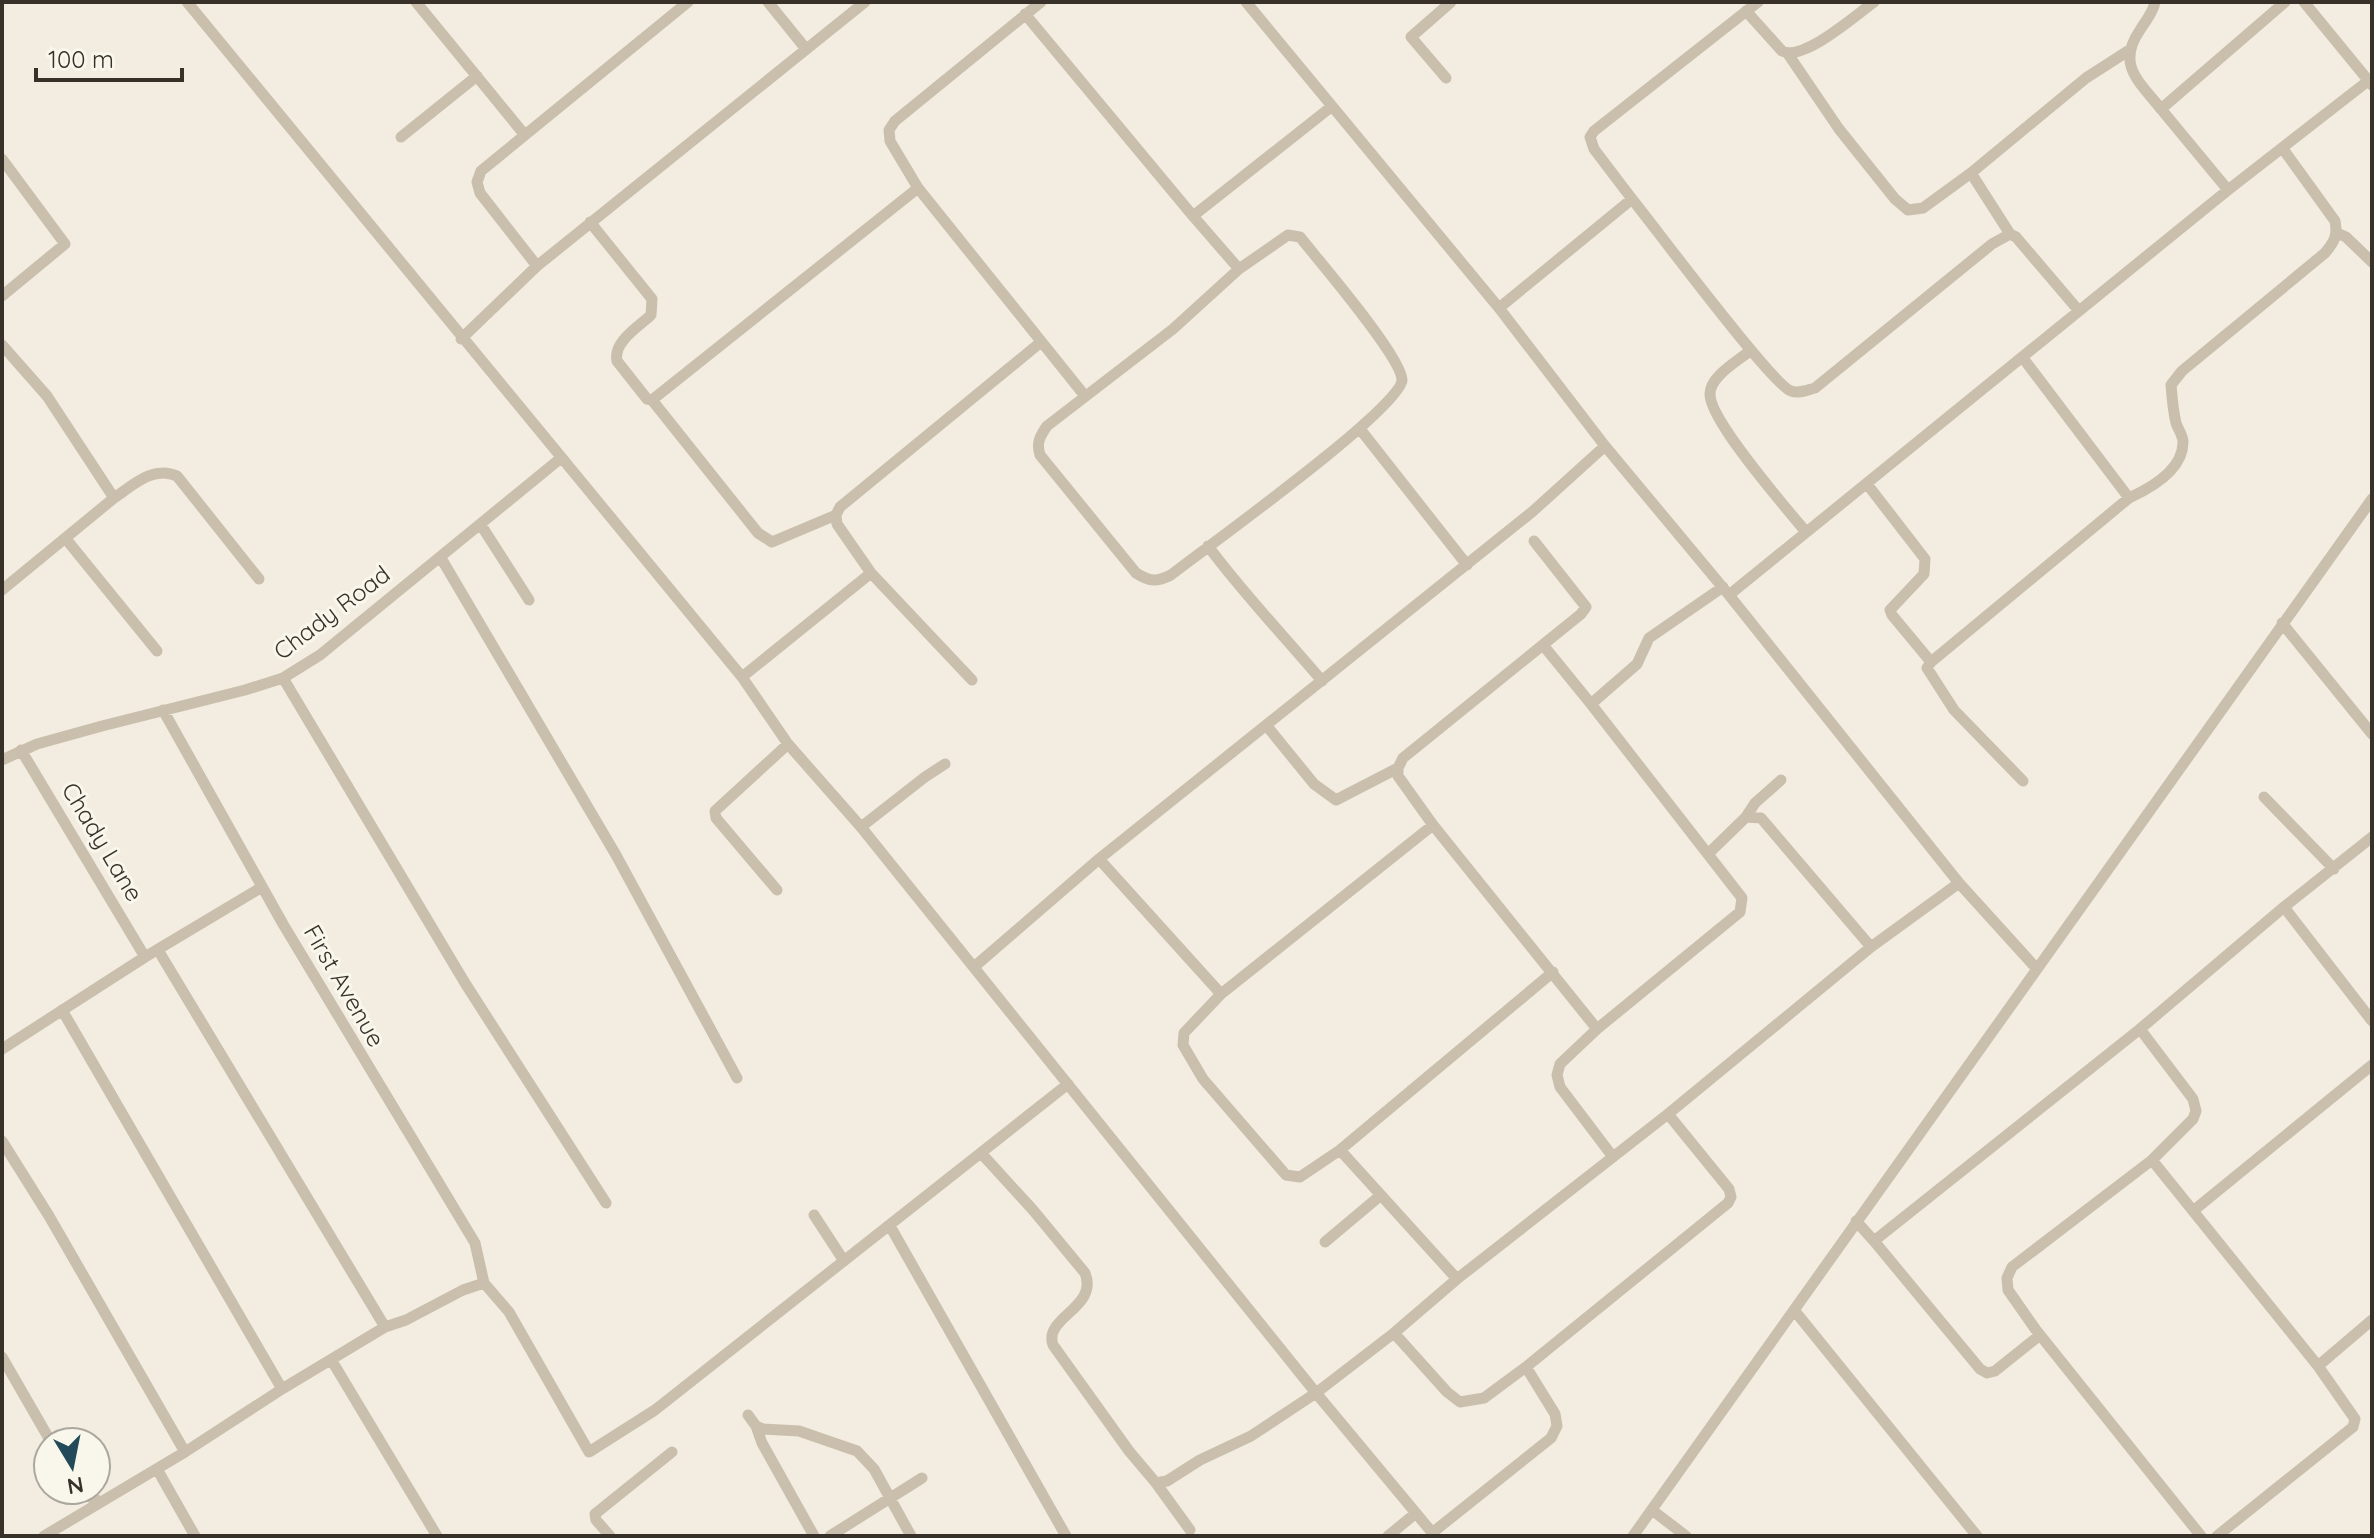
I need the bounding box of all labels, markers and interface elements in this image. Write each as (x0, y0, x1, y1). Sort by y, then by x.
scale bar (36, 32, 182, 82)
text: 100 m (48, 44, 114, 74)
street label: Chady Road (267, 559, 396, 666)
street label: Chady Lane (56, 777, 150, 906)
street label: First Avenue (298, 919, 392, 1052)
north arrow (32, 1426, 112, 1506)
text: N (65, 1471, 86, 1501)

